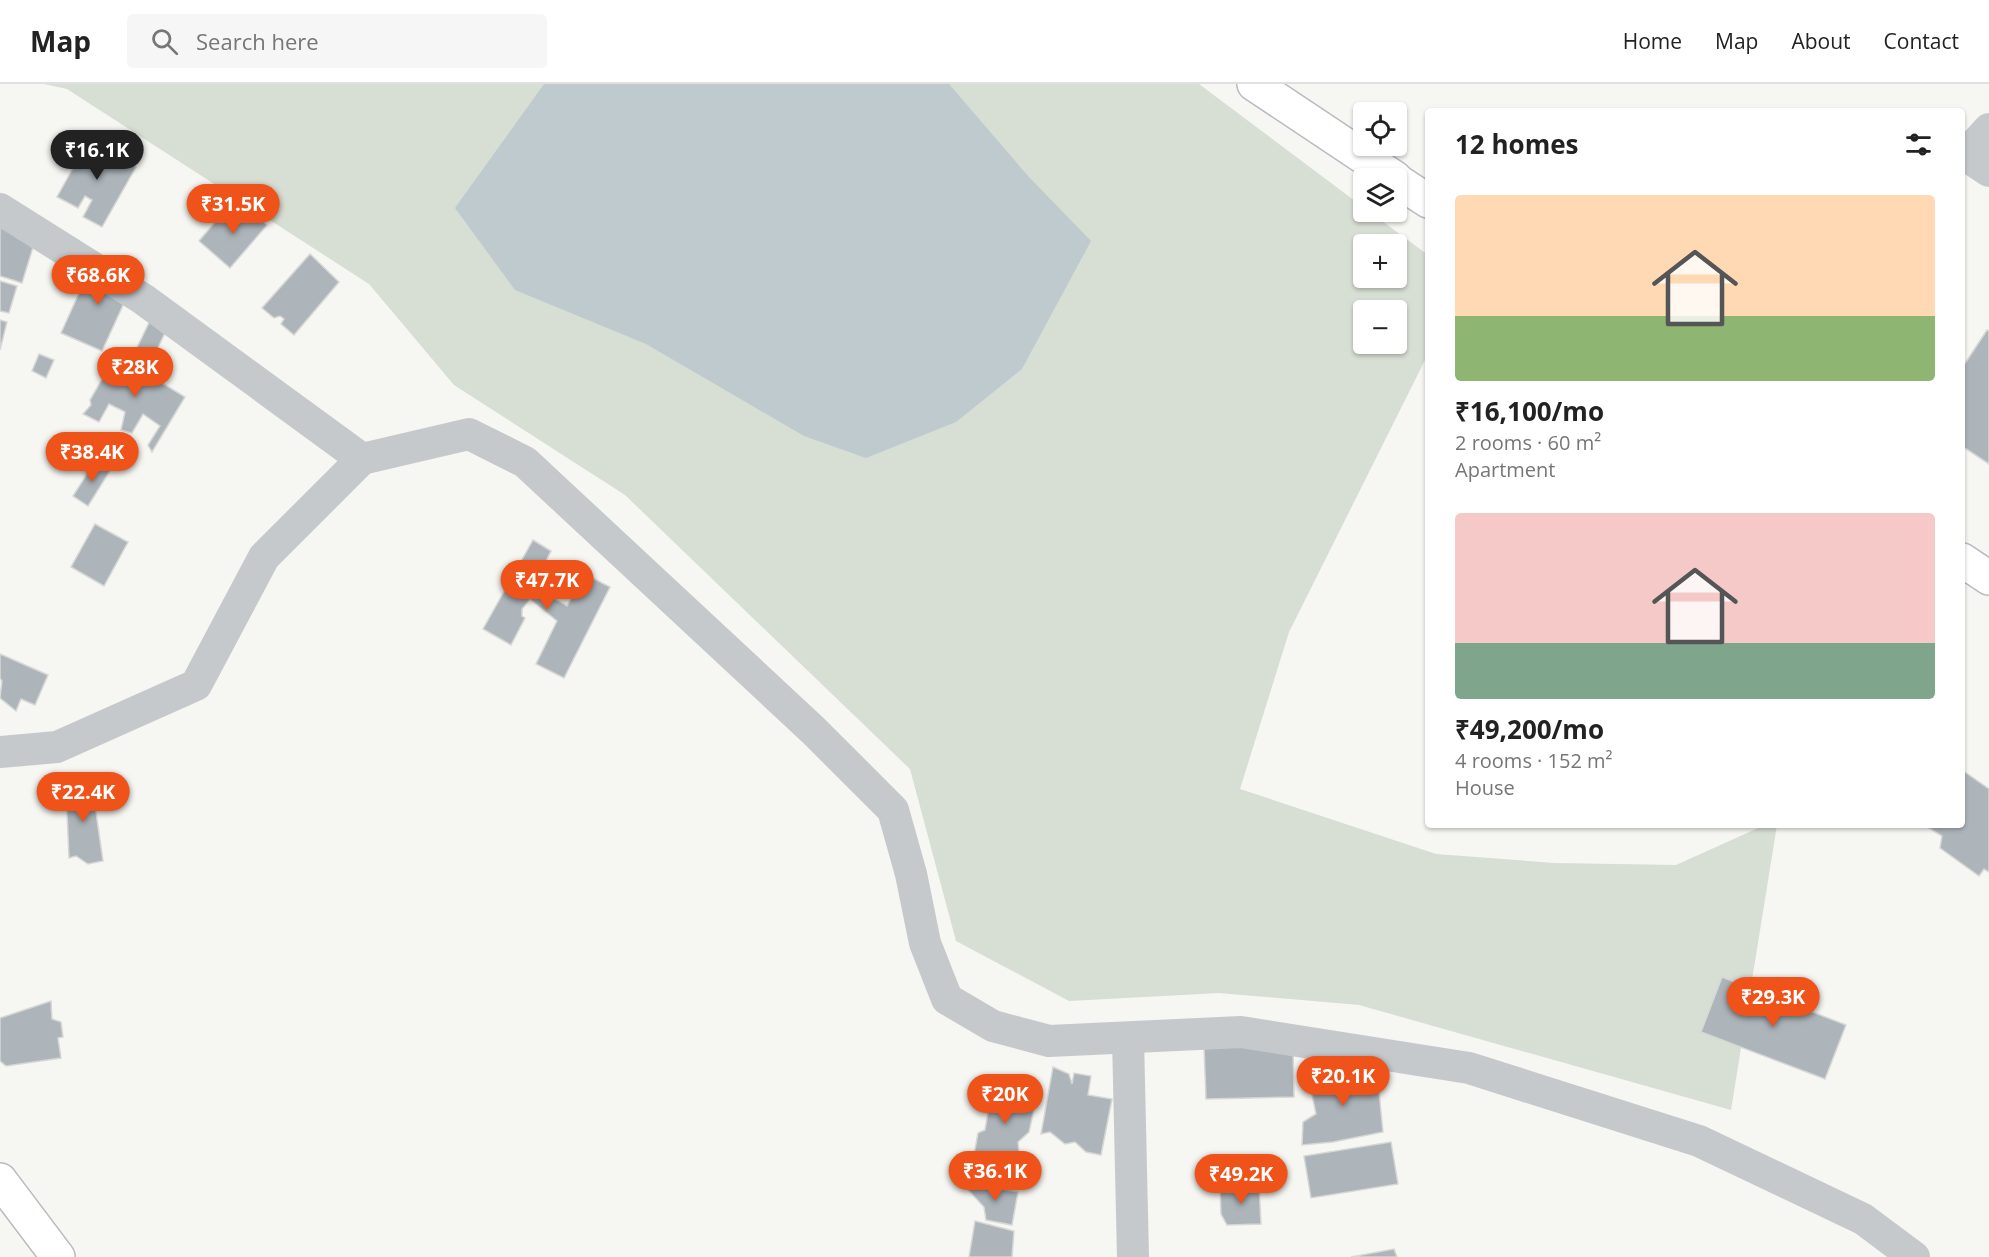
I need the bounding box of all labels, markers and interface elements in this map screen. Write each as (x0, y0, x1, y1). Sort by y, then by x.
search box (127, 14, 547, 68)
text: Map (30, 22, 91, 60)
icon: search (148, 25, 181, 58)
text: Search here (196, 26, 319, 56)
text: Home (1623, 27, 1682, 55)
text: Map (1715, 27, 1758, 55)
text: About (1791, 27, 1851, 55)
text: Contact (1884, 27, 1959, 55)
map controls (1353, 102, 1407, 354)
button: locate (1353, 102, 1407, 156)
text: 12 homes (1455, 126, 1579, 162)
icon: filters (1902, 128, 1935, 161)
pin: ₹16.1K (48, 130, 146, 181)
text: ₹16.1K (65, 136, 129, 163)
button: layers (1353, 168, 1407, 222)
pin: ₹31.5K (184, 184, 282, 235)
text: ₹31.5K (201, 190, 265, 217)
button: + (1353, 234, 1407, 288)
icon: home (1641, 234, 1749, 342)
pin: ₹68.6K (49, 255, 147, 306)
text: ₹68.6K (66, 261, 130, 288)
button: − (1353, 300, 1407, 354)
pin: ₹28K (99, 347, 171, 398)
text: ₹28K (111, 353, 159, 380)
text: ₹16,100/mo (1455, 393, 1604, 429)
text: 2 rooms · 60 m² (1455, 429, 1601, 456)
pin: ₹38.4K (43, 432, 141, 483)
text: ₹38.4K (60, 438, 124, 465)
text: Apartment (1455, 456, 1555, 483)
icon: home (1641, 552, 1749, 660)
pin: ₹47.7K (498, 560, 596, 611)
text: ₹47.7K (515, 566, 579, 593)
text: ₹49,200/mo (1455, 711, 1604, 747)
text: 4 rooms · 152 m² (1455, 747, 1613, 774)
pin: ₹22.4K (34, 772, 132, 823)
text: House (1455, 774, 1515, 801)
text: ₹22.4K (51, 778, 115, 805)
pin: ₹29.3K (1724, 977, 1822, 1028)
text: ₹29.3K (1741, 983, 1805, 1010)
pin: ₹20.1K (1294, 1056, 1392, 1107)
text: ₹20.1K (1311, 1062, 1375, 1089)
pin: ₹20K (969, 1074, 1041, 1125)
text: ₹20K (981, 1080, 1029, 1107)
pin: ₹36.1K (946, 1151, 1044, 1202)
pin: ₹49.2K (1192, 1154, 1290, 1205)
text: ₹36.1K (963, 1157, 1027, 1184)
text: ₹49.2K (1209, 1160, 1273, 1187)

